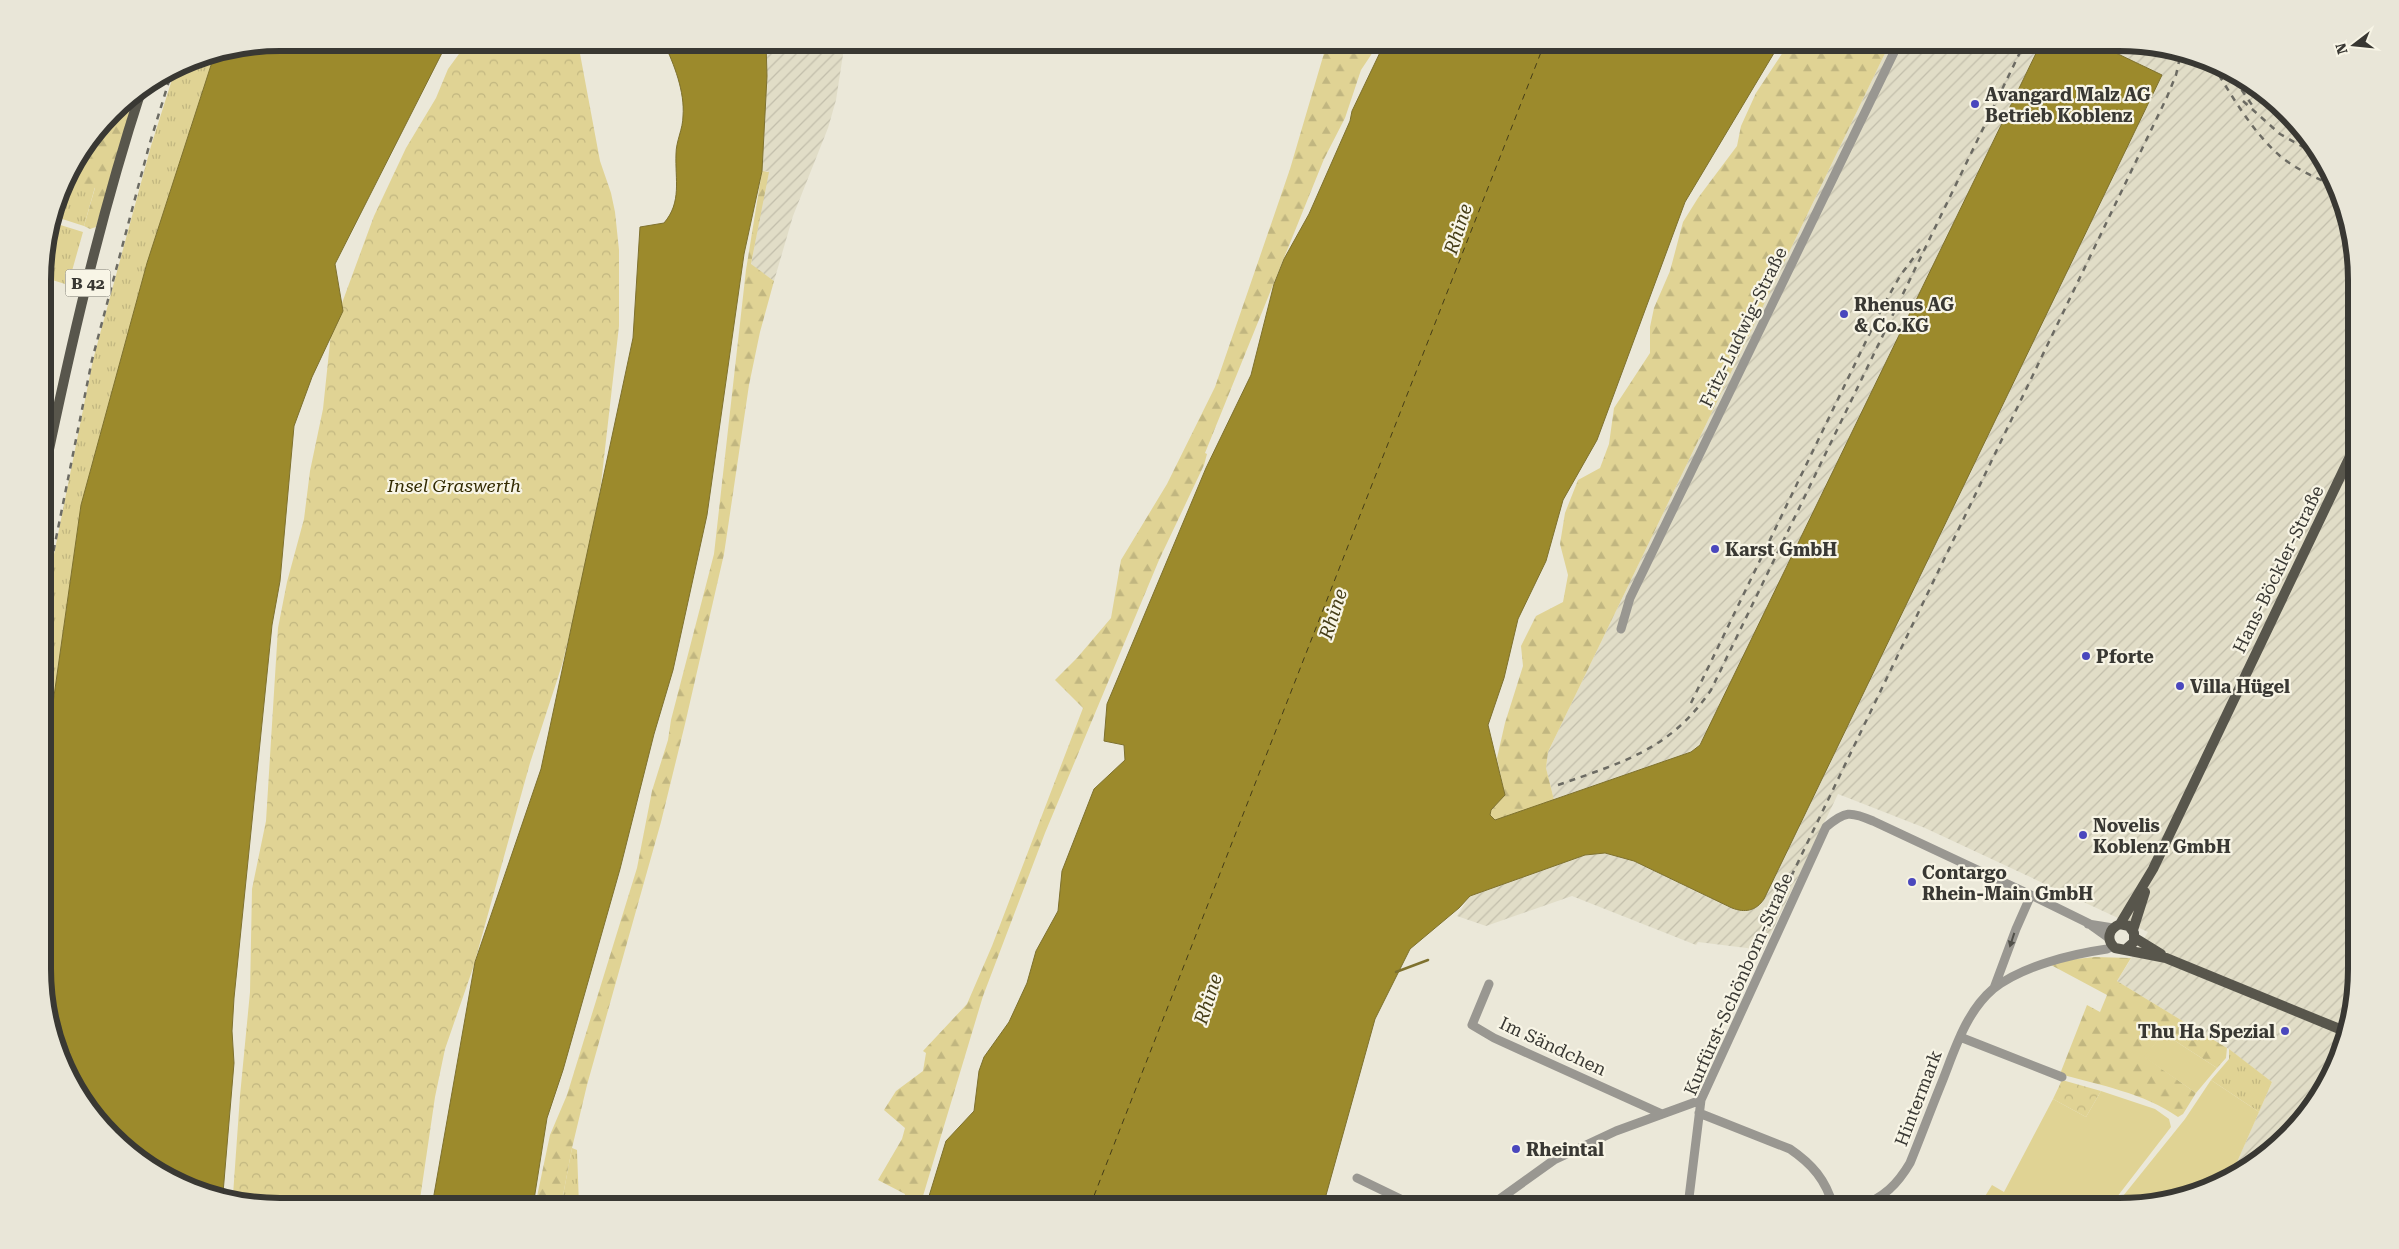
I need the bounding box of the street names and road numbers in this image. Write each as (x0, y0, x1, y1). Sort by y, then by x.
street label: Fritz-Ludwig-Straße (1695, 243, 1791, 411)
road number: B 42 (66, 270, 110, 296)
street label: Hans-Böckler-Straße (2228, 482, 2328, 656)
street label: Kurfürst-Schönborn-Straße (1679, 869, 1797, 1098)
street label: Im Sändchen (1496, 1012, 1610, 1080)
street label: Hintermark (1890, 1047, 1946, 1149)

